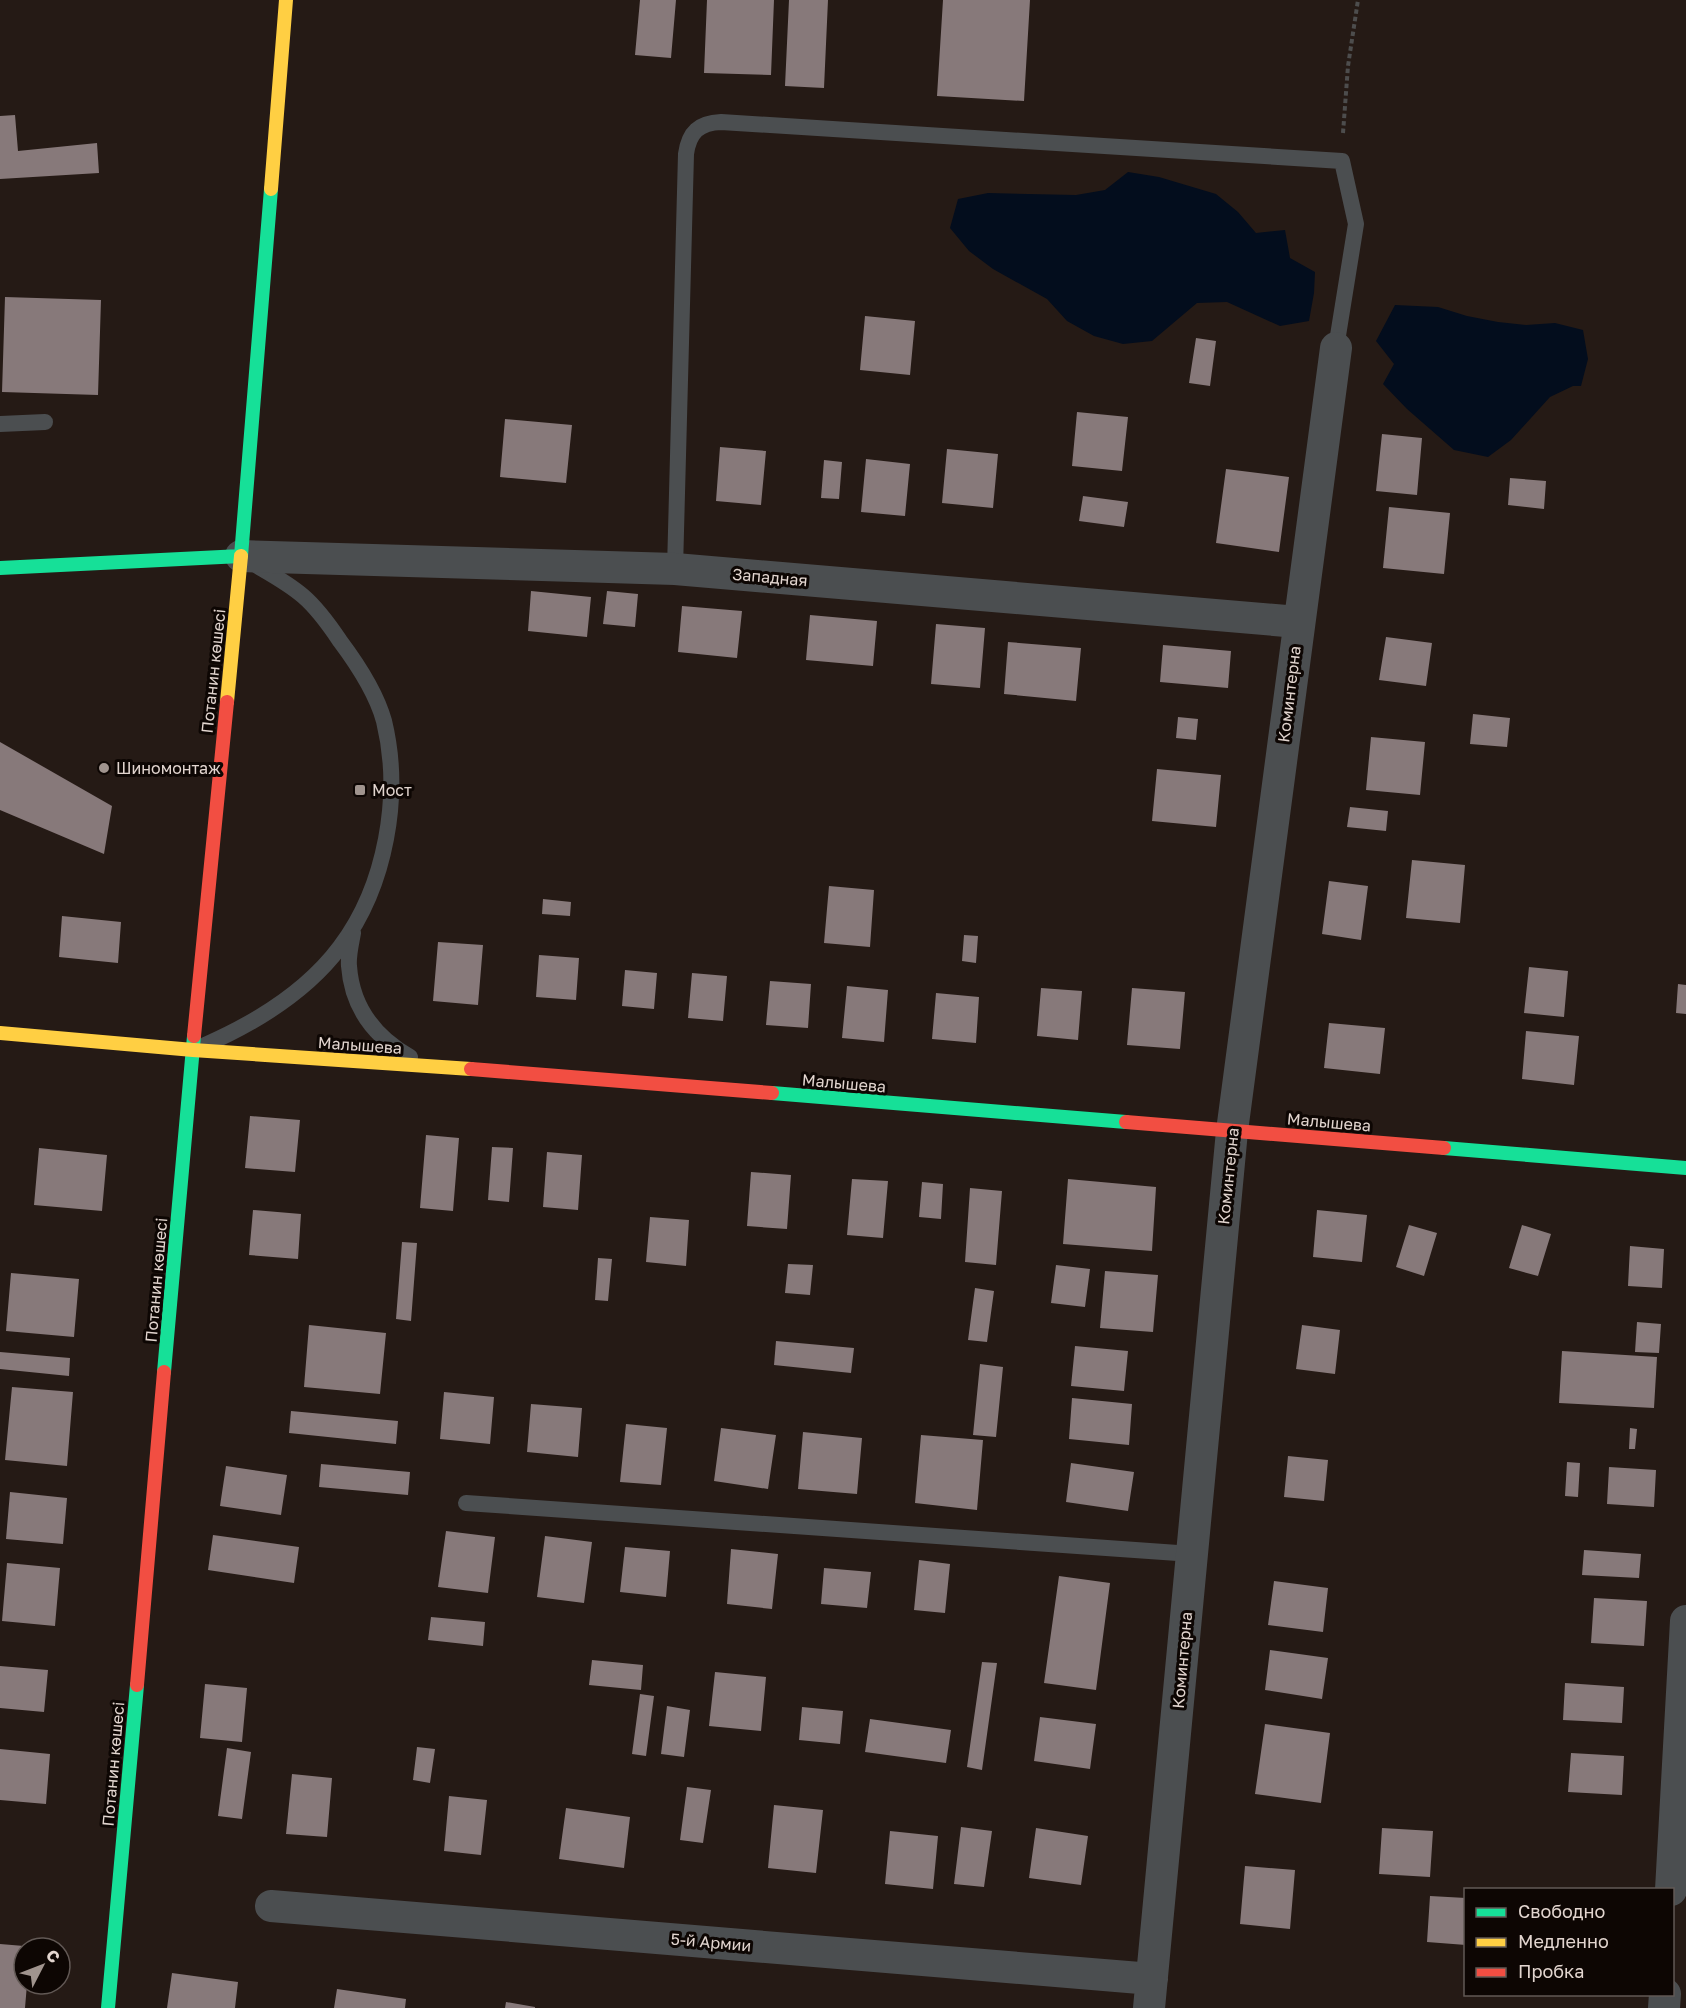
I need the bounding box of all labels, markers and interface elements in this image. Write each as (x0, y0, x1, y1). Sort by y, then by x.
street label: Западная (732, 564, 808, 590)
street label: Потанин көшесі (197, 608, 229, 734)
street label: Коминтерна (1273, 645, 1305, 743)
place label: Шиномонтаж (116, 758, 221, 778)
marker: Шиномонтаж (97, 761, 111, 775)
place label: Мост (372, 780, 412, 800)
marker: Мост (353, 783, 367, 797)
street label: Малышева (317, 1032, 403, 1058)
street label: Малышева (801, 1069, 887, 1097)
street label: Малышева (1286, 1108, 1372, 1136)
street label: Коминтерна (1213, 1127, 1243, 1225)
street label: Потанин көшесі (141, 1217, 171, 1343)
street label: Коминтерна (1168, 1611, 1196, 1709)
street label: Потанин көшесі (98, 1701, 128, 1827)
legend (1464, 1888, 1674, 1996)
text: Свободно (1518, 1900, 1605, 1922)
street label: 5-й Армии (670, 1929, 752, 1955)
text: Медленно (1518, 1930, 1609, 1952)
north arrow (12, 1936, 72, 1996)
text: С (42, 1945, 64, 1967)
text: Пробка (1518, 1960, 1584, 1982)

